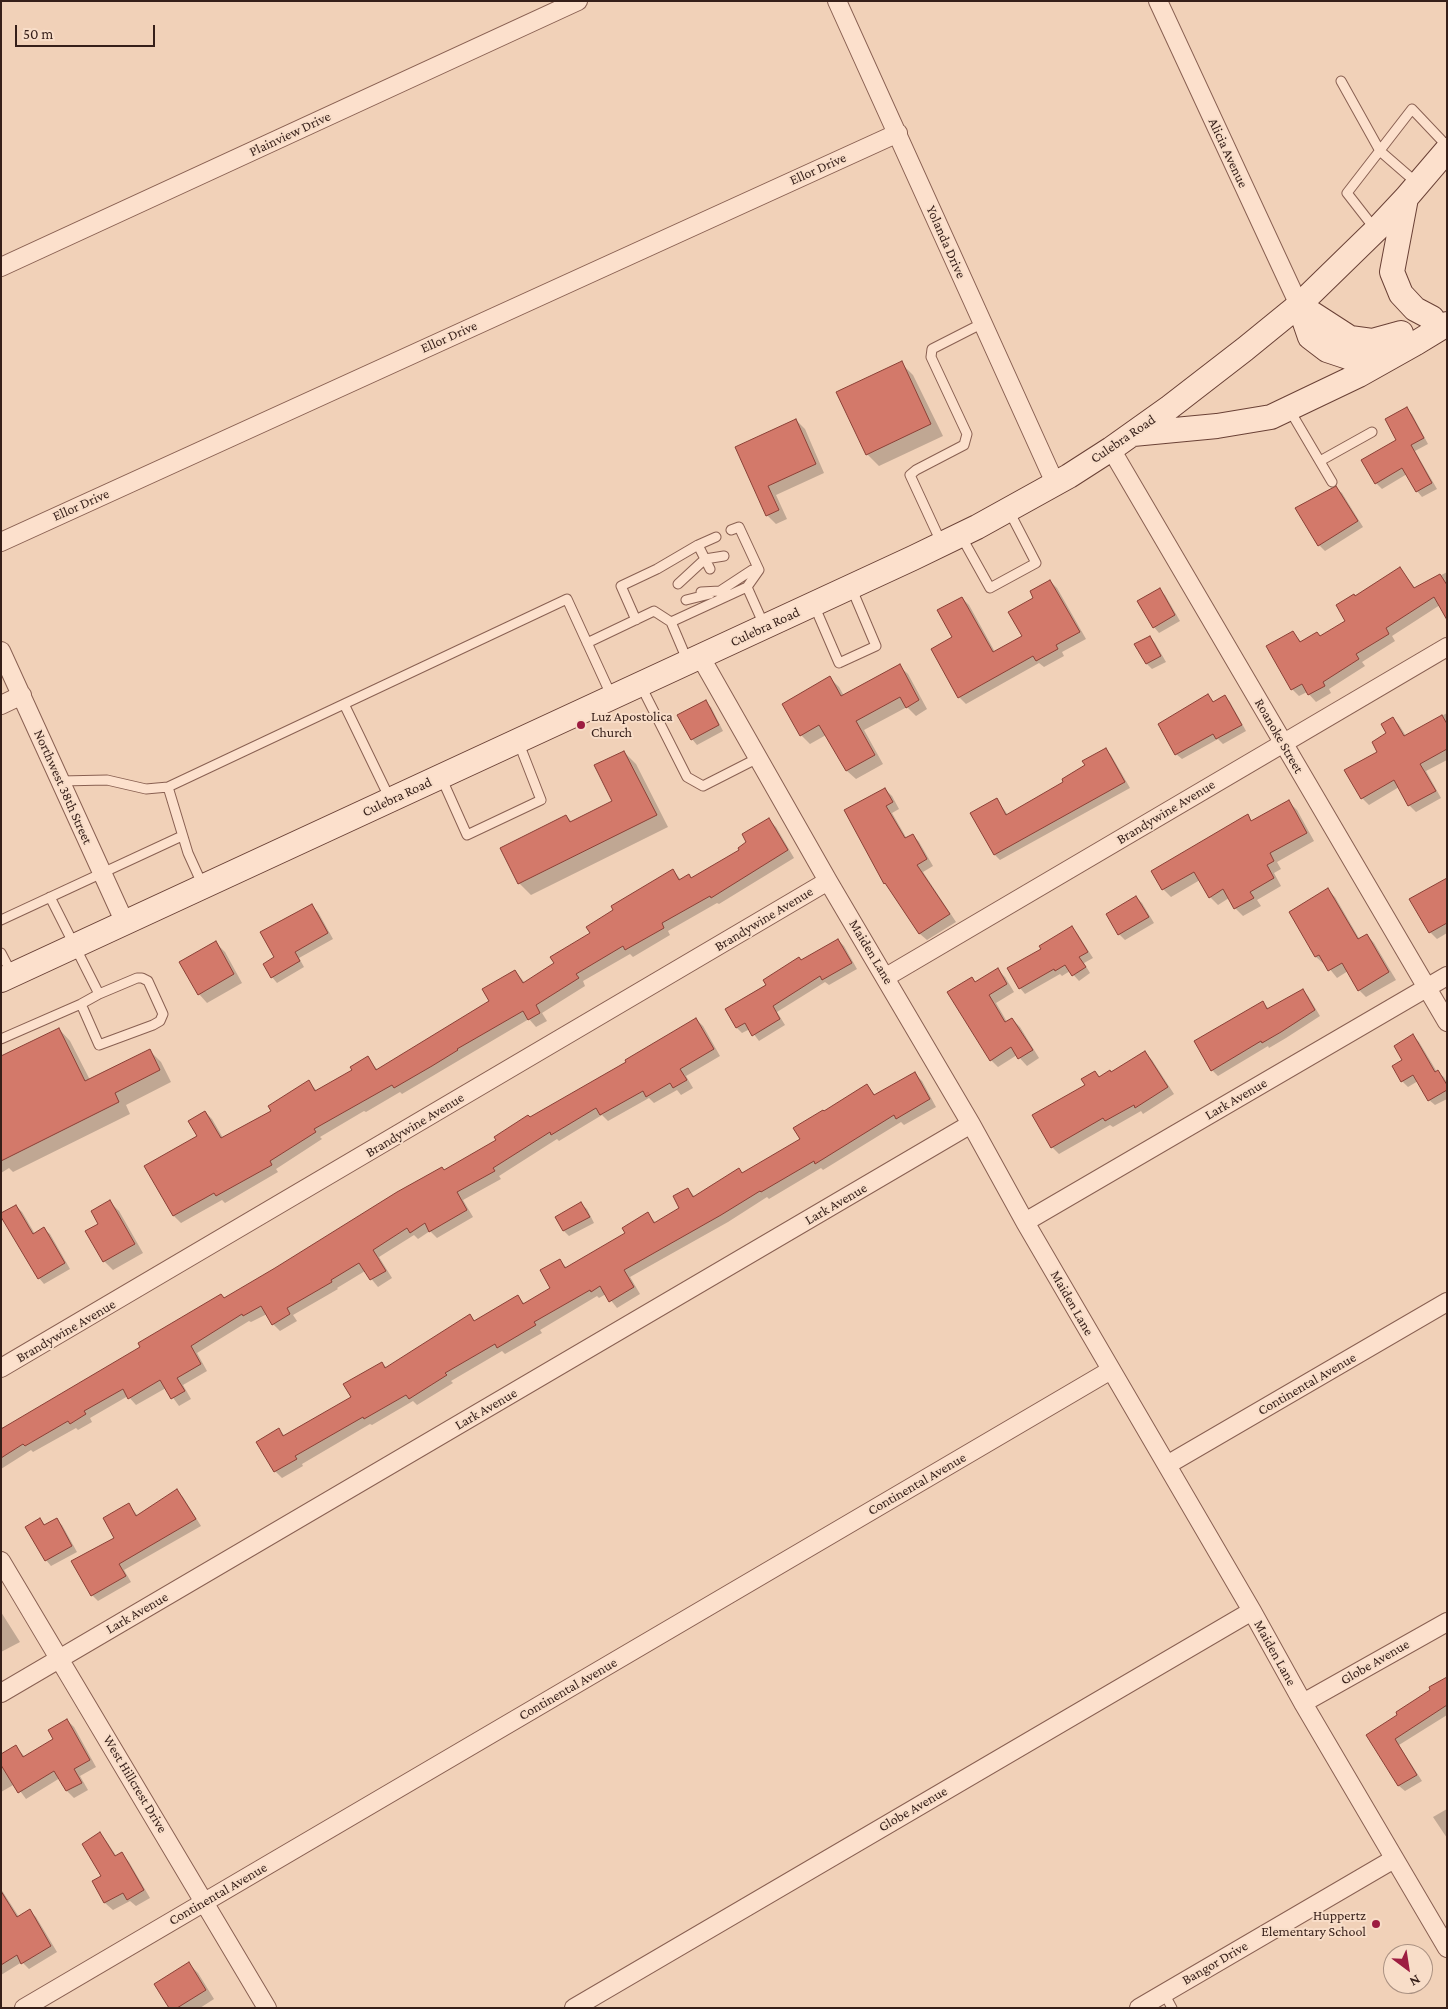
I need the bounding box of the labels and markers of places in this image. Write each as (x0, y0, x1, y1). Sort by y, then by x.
place label: Luz Apostolica Church (591, 709, 673, 742)
marker: Luz Apostolica Church (575, 719, 587, 731)
place label: Huppertz Elementary School (1261, 1908, 1366, 1940)
marker: Huppertz Elementary School (1370, 1918, 1382, 1930)

